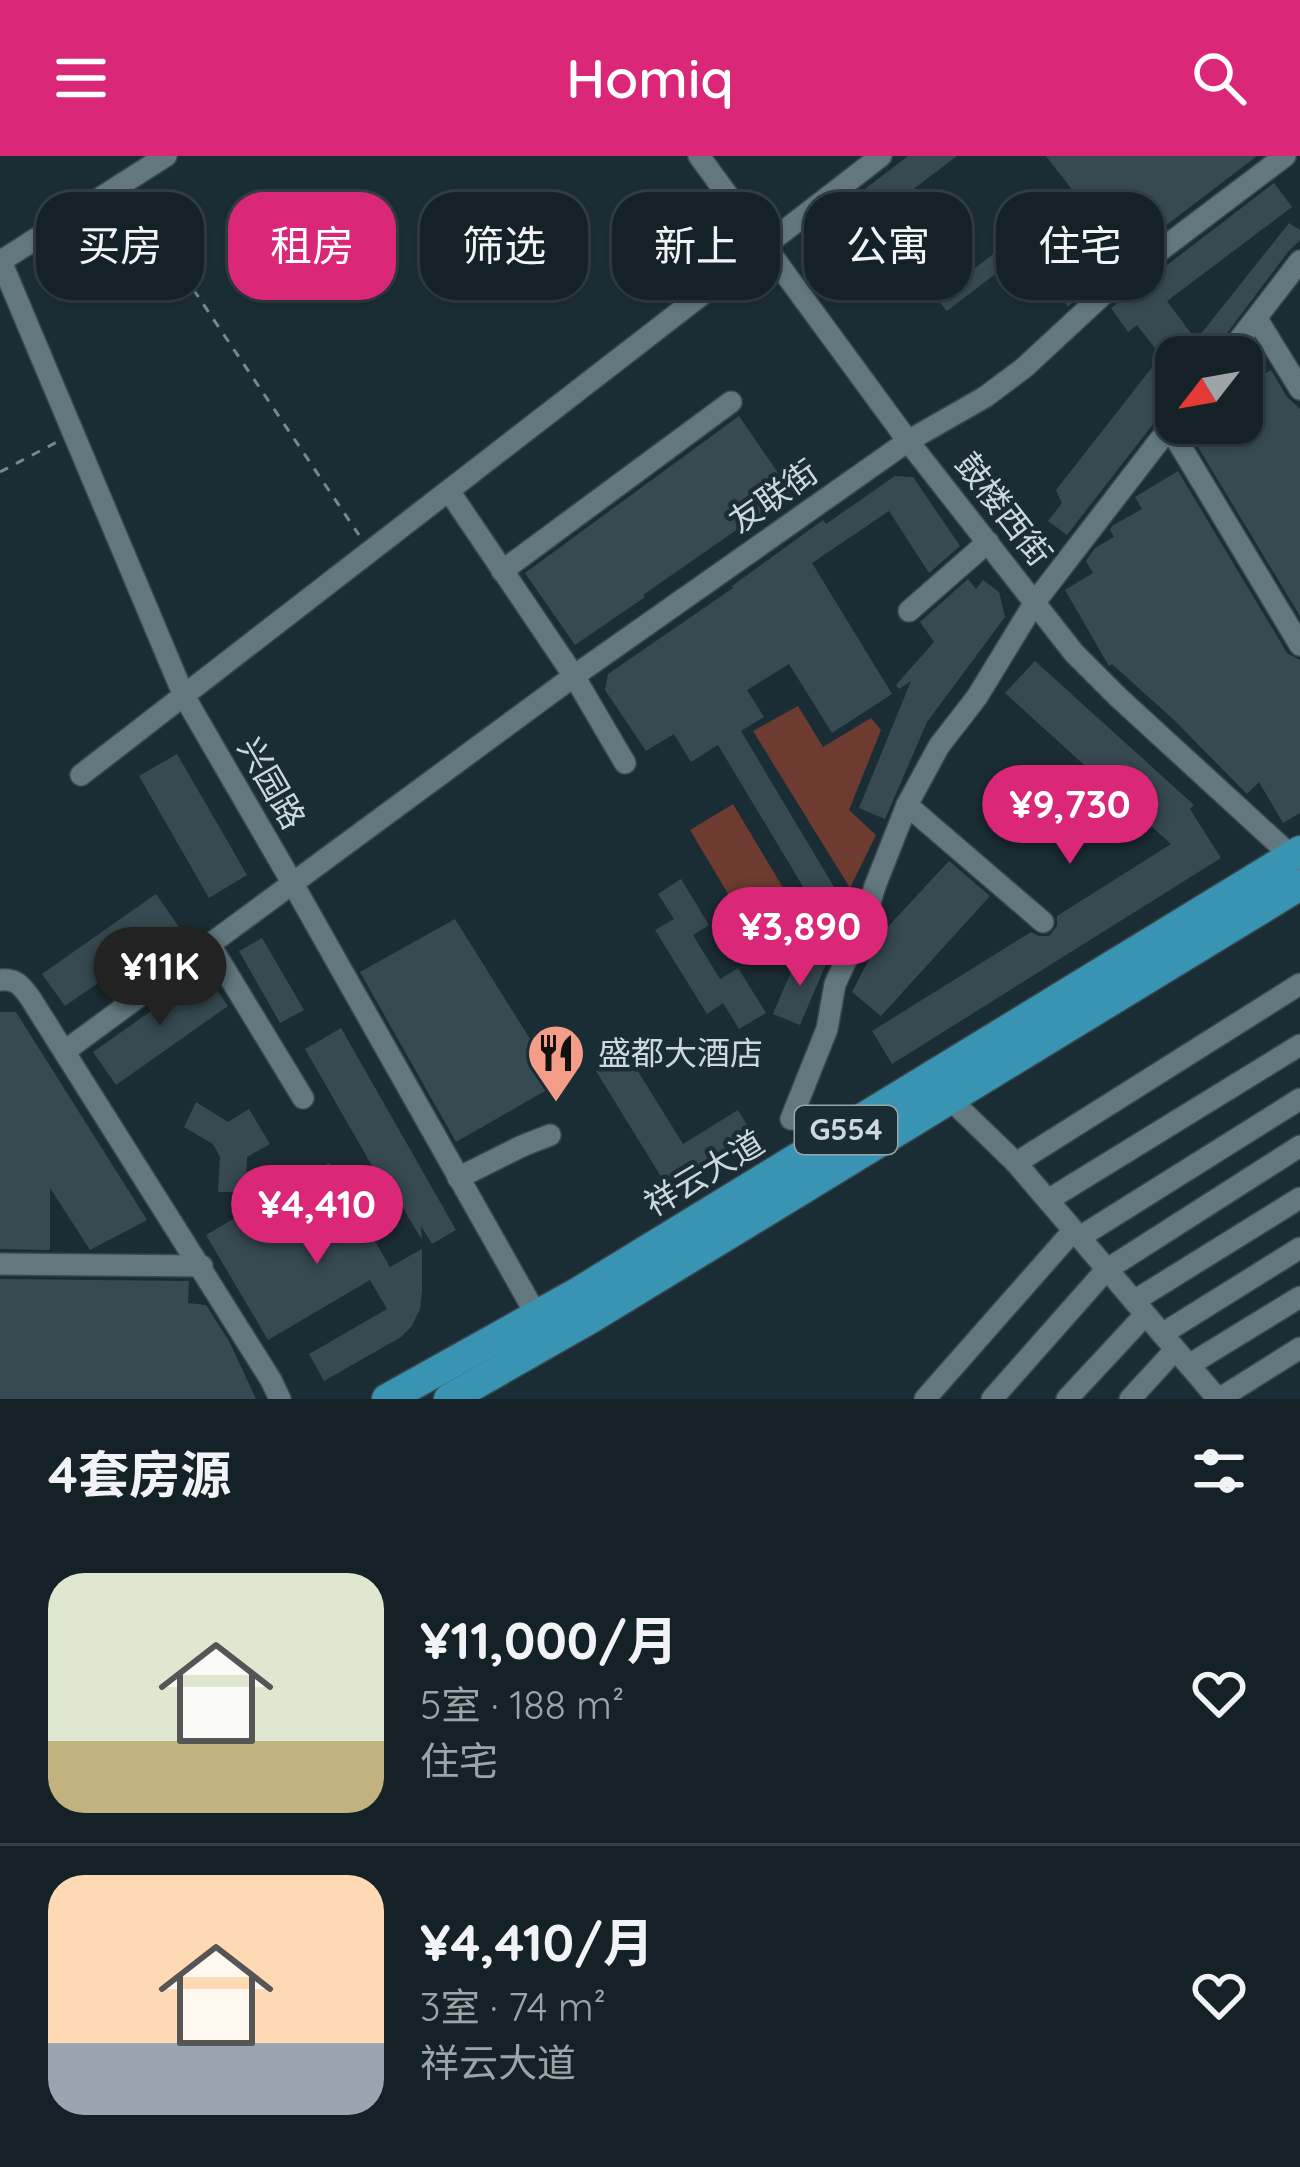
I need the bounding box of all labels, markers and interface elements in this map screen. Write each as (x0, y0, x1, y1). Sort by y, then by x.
text: Homiq (566, 44, 734, 112)
icon: menu (48, 45, 114, 111)
icon: search (1186, 45, 1252, 111)
chip: 买房 (36, 192, 204, 300)
chip: 租房 (228, 192, 396, 300)
chip: 筛选 (420, 192, 588, 300)
chip: 新上 (612, 192, 780, 300)
chip: 公寓 (804, 192, 972, 300)
chip: 住宅 (996, 192, 1164, 300)
north arrow (1155, 336, 1263, 444)
map controls (1155, 336, 1263, 444)
street label: 鼓楼西街 (948, 444, 1061, 573)
street label: 友联街 (720, 450, 825, 541)
street label: 兴园路 (230, 730, 315, 836)
pin: ¥9,730 (972, 765, 1168, 867)
text: ¥9,730 (1009, 779, 1131, 828)
pin: ¥3,890 (702, 887, 898, 989)
text: ¥3,890 (739, 901, 861, 950)
pin: ¥11K (89, 927, 231, 1029)
text: ¥11K (120, 941, 200, 990)
restaurant icon: 盛都大酒店 (525, 1022, 587, 1104)
place label: 盛都大酒店 (598, 1032, 763, 1073)
road number: G554 (795, 1106, 897, 1154)
street label: 祥云大道 (637, 1121, 771, 1224)
pin: ¥4,410 (219, 1165, 415, 1267)
text: ¥4,410 (258, 1179, 376, 1228)
icon: filters (1186, 1438, 1252, 1504)
text: 4套房源 (48, 1442, 231, 1506)
text: ¥11,000/月 (420, 1608, 678, 1672)
icon: home (144, 1621, 288, 1765)
icon: heart (1186, 1660, 1252, 1726)
text: 5室 · 188 m² (420, 1680, 624, 1729)
text: 住宅 (420, 1736, 498, 1785)
text: ¥4,410/月 (420, 1910, 654, 1974)
icon: home (144, 1923, 288, 2067)
icon: heart (1186, 1962, 1252, 2028)
text: 3室 · 74 m² (420, 1982, 606, 2031)
text: 祥云大道 (420, 2038, 576, 2087)

